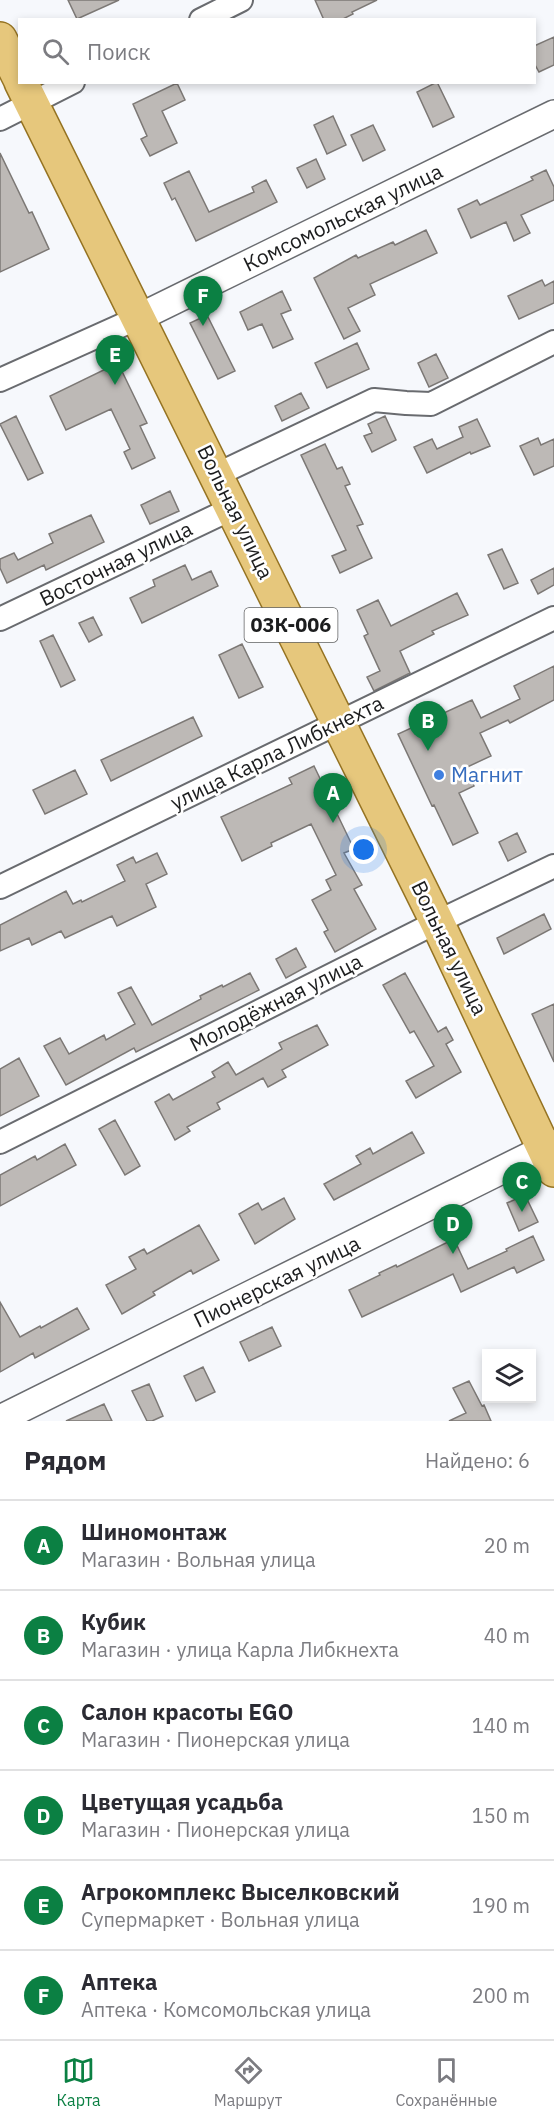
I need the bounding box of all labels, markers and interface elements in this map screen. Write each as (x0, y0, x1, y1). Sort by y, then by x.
search box (18, 18, 536, 84)
icon: search (39, 35, 72, 68)
text: Поиск (87, 37, 151, 66)
street label: Комсомольская улица (238, 157, 447, 278)
pin: F (184, 276, 222, 326)
pin: E (96, 336, 134, 385)
street label: Вольная улица (191, 440, 281, 583)
street label: Восточная улица (34, 514, 197, 612)
road number: 03К-006 (244, 608, 338, 642)
street label: улица Карла Либкнехта (165, 688, 388, 816)
pin: B (408, 702, 448, 751)
place label: Магнит (451, 760, 523, 788)
marker: Магнит (432, 768, 446, 782)
pin: A (314, 774, 352, 823)
your location (349, 835, 378, 864)
street label: Вольная улица (405, 876, 495, 1019)
street label: Молодёжная улица (184, 946, 367, 1058)
pin: C (502, 1162, 542, 1212)
pin: D (434, 1204, 472, 1254)
street label: Пионерская улица (189, 1229, 365, 1334)
map controls (482, 1349, 536, 1403)
button: layers (482, 1349, 536, 1403)
text: Рядом (24, 1443, 106, 1477)
text: Найдено: 6 (425, 1447, 530, 1474)
text: Шиномонтаж (81, 1517, 227, 1546)
text: A (37, 1532, 50, 1559)
text: 20 m (484, 1532, 530, 1559)
text: Магазин · Вольная улица (81, 1546, 316, 1573)
text: Кубик (81, 1607, 146, 1636)
text: B (37, 1622, 50, 1649)
text: 40 m (484, 1622, 530, 1649)
text: Магазин · улица Карла Либкнехта (81, 1636, 399, 1663)
text: Салон красоты EGO (81, 1697, 293, 1726)
text: C (37, 1712, 50, 1739)
text: 140 m (472, 1712, 530, 1739)
text: Магазин · Пионерская улица (81, 1726, 350, 1753)
text: Цветущая усадьба (81, 1787, 283, 1816)
text: D (37, 1802, 50, 1829)
text: 150 m (472, 1802, 530, 1829)
text: Магазин · Пионерская улица (81, 1816, 350, 1843)
text: Агрокомплекс Выселковский (81, 1877, 400, 1906)
text: E (37, 1892, 50, 1919)
text: 190 m (472, 1892, 530, 1919)
text: Супермаркет · Вольная улица (81, 1906, 360, 1933)
text: Аптека (81, 1967, 158, 1996)
text: F (38, 1982, 49, 2009)
text: 200 m (472, 1982, 530, 2009)
text: Аптека · Комсомольская улица (81, 1996, 371, 2023)
tab: Карта (57, 2054, 101, 2110)
tab: Маршрут (214, 2054, 282, 2110)
tab: Сохранённые (395, 2054, 497, 2110)

